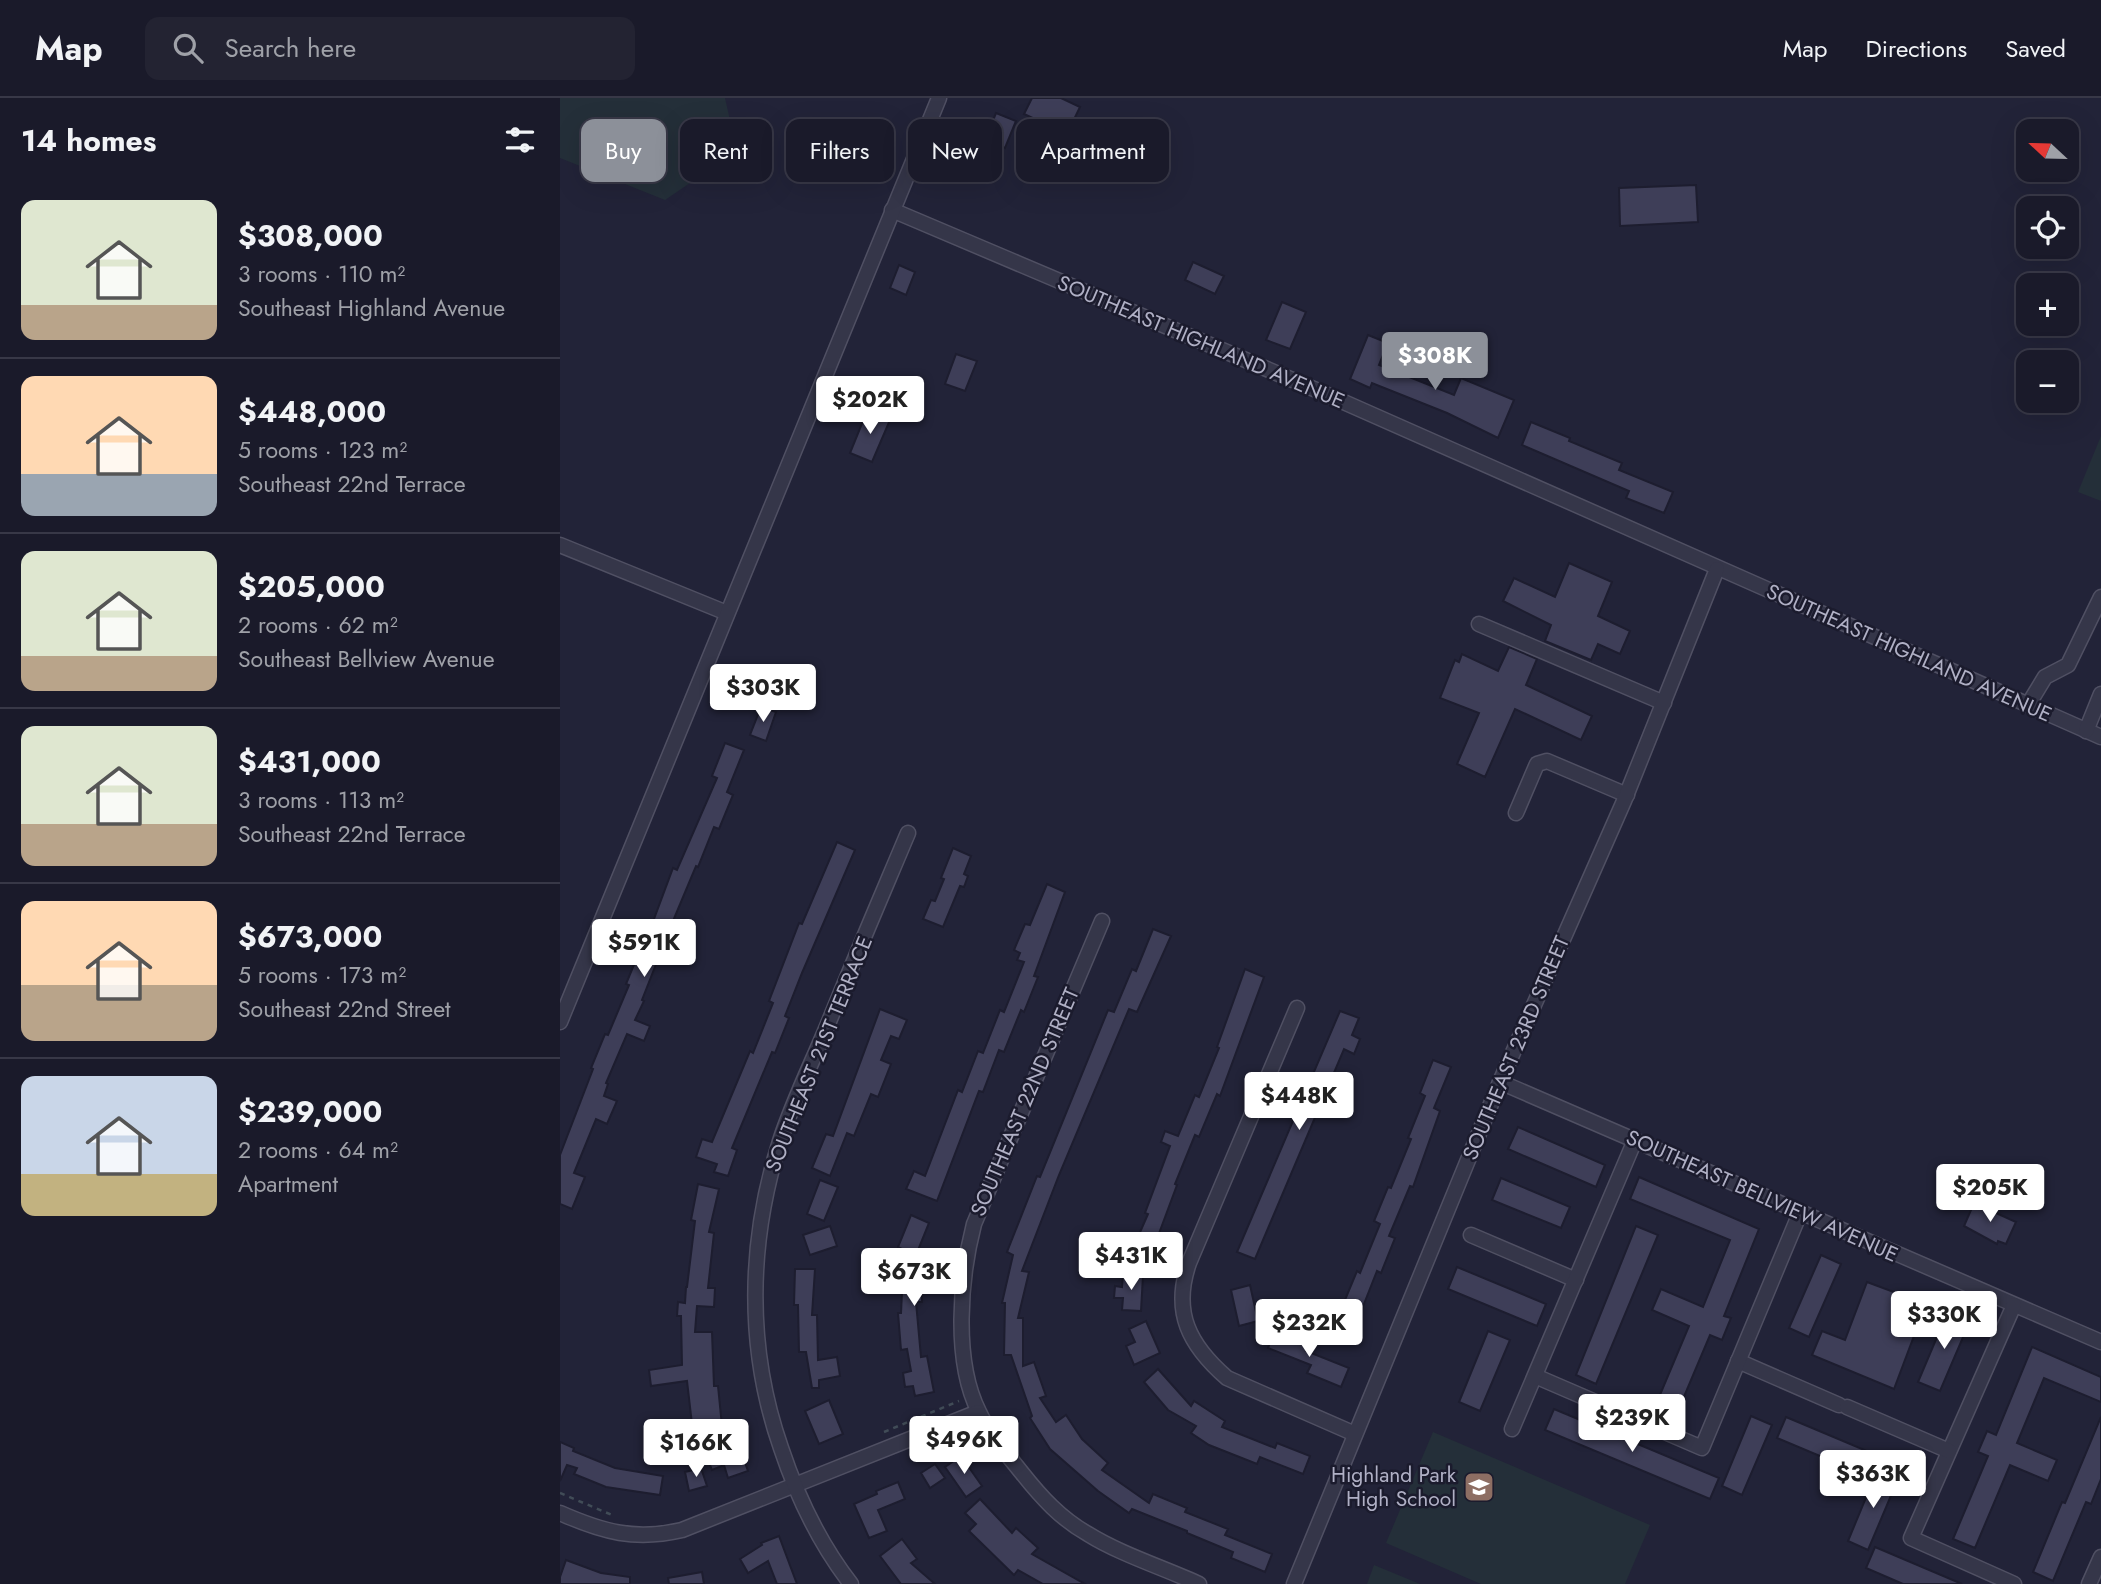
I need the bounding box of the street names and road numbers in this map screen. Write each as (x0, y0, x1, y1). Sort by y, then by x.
street label: SOUTHEAST HIGHLAND AVENUE (1053, 268, 1349, 416)
street label: SOUTHEAST HIGHLAND AVENUE (1762, 576, 2056, 730)
street label: SOUTHEAST 23RD STREET (1455, 931, 1577, 1165)
street label: SOUTHEAST 21ST TERRACE (758, 932, 880, 1176)
street label: SOUTHEAST 22ND STREET (963, 983, 1087, 1221)
street label: SOUTHEAST BELLVIEW AVENUE (1621, 1122, 1903, 1270)

